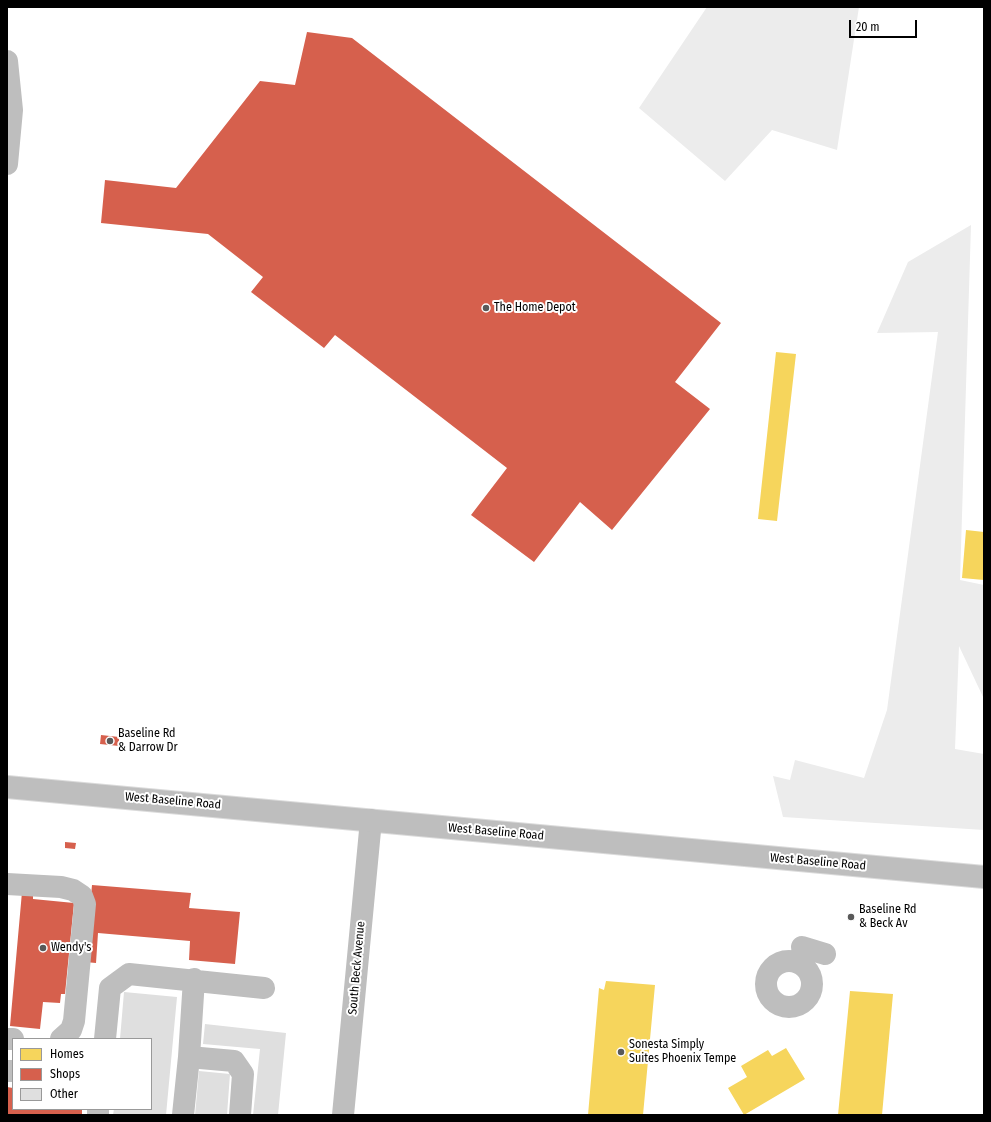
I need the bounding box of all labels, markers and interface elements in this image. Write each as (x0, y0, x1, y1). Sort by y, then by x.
scale bar (851, 12, 919, 38)
text: 20 m (856, 20, 880, 34)
place label: The Home Depot (494, 301, 576, 315)
marker: The Home Depot (481, 303, 491, 313)
place label: Baseline Rd & Darrow Dr (118, 727, 178, 755)
marker: Baseline Rd & Darrow Dr (105, 736, 115, 746)
street label: West Baseline Road (124, 790, 222, 812)
street label: West Baseline Road (447, 821, 545, 843)
street label: West Baseline Road (769, 851, 867, 873)
place label: Baseline Rd & Beck Av (859, 903, 916, 931)
marker: Baseline Rd & Beck Av (846, 912, 856, 922)
street label: South Beck Avenue (346, 921, 368, 1015)
place label: Wendy's (51, 941, 91, 955)
marker: Wendy's (38, 943, 48, 953)
legend (12, 1038, 152, 1110)
place label: Sonesta Simply Suites Phoenix Tempe (629, 1038, 736, 1066)
text: Homes (50, 1047, 84, 1061)
marker: Sonesta Simply Suites Phoenix Tempe (616, 1047, 626, 1057)
text: Shops (50, 1067, 80, 1081)
text: Other (50, 1087, 78, 1101)

